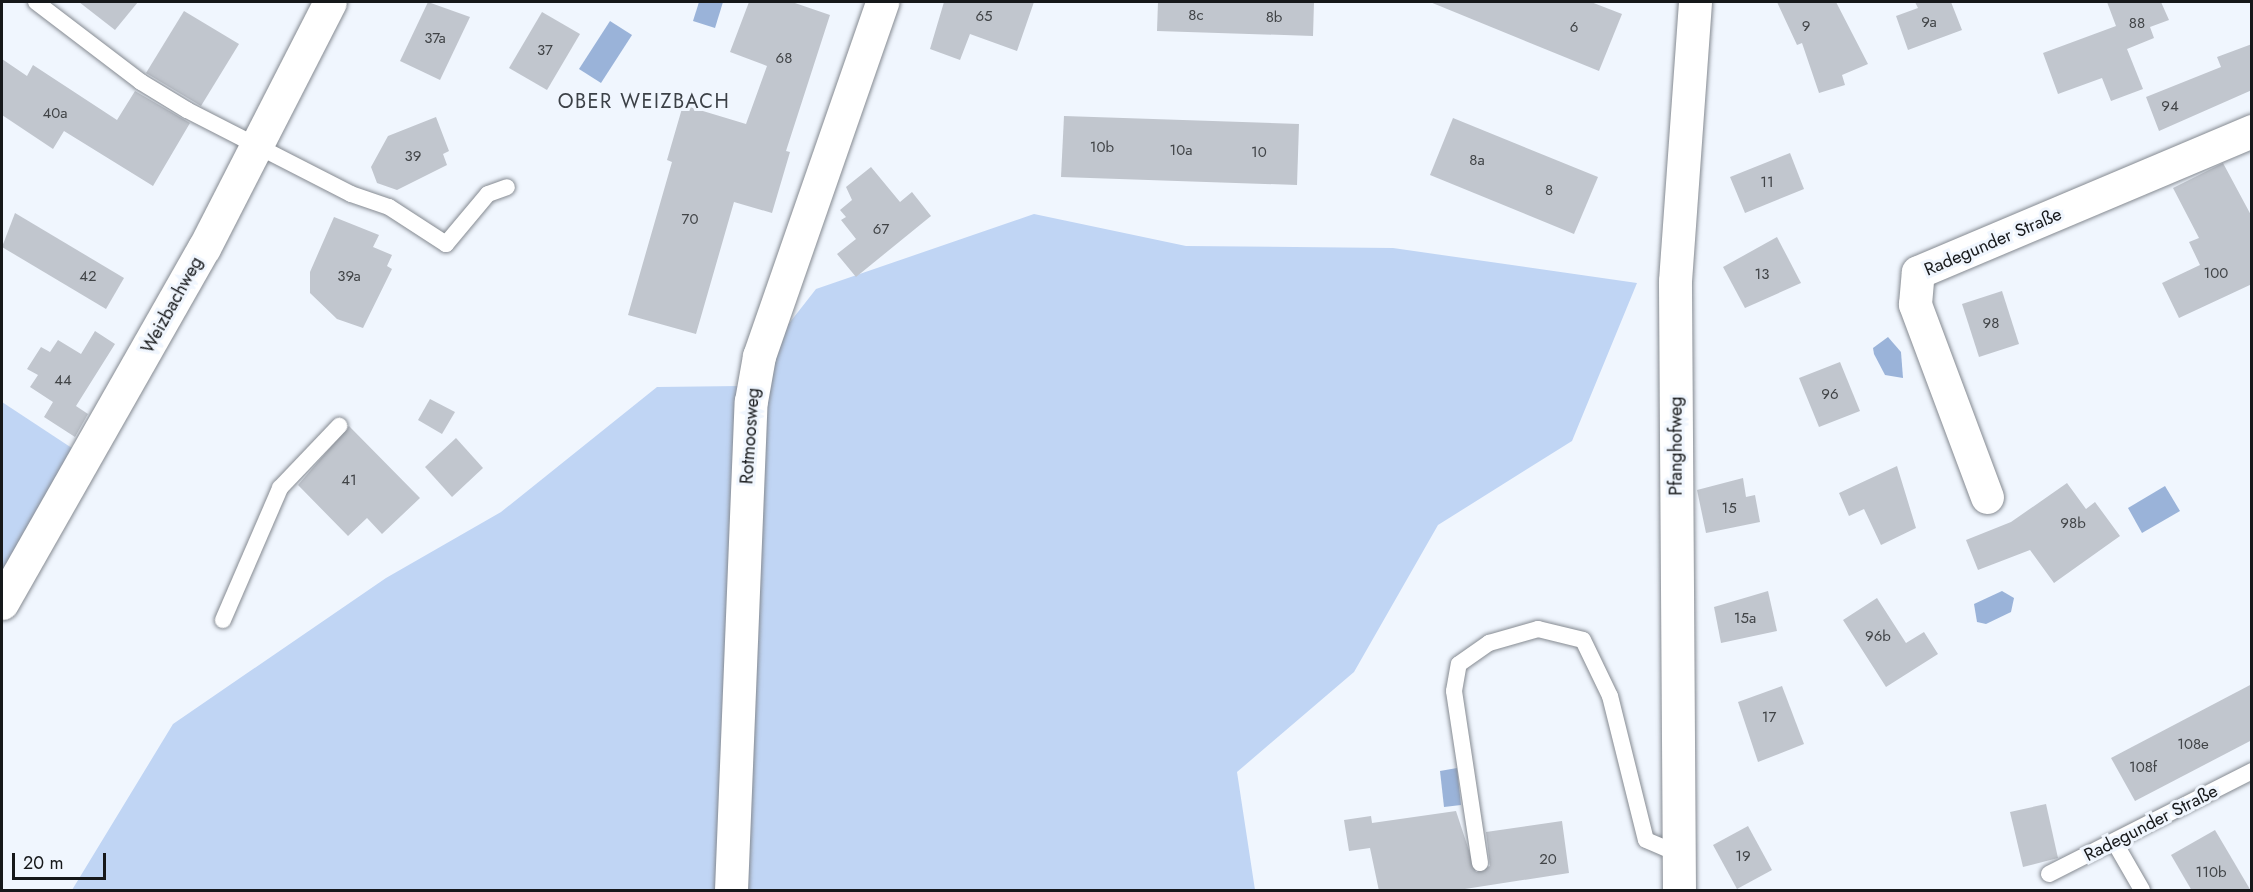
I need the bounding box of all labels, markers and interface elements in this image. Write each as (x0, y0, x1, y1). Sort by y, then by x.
house number: 8c (1188, 7, 1204, 25)
house number: 65 (975, 8, 993, 26)
house number: 8b (1266, 9, 1282, 27)
house number: 9a (1921, 14, 1937, 32)
house number: 88 (2129, 15, 2145, 33)
house number: 9 (1802, 18, 1810, 36)
house number: 6 (1570, 19, 1578, 37)
house number: 37a (424, 30, 446, 48)
house number: 37 (537, 42, 553, 60)
house number: 68 (776, 50, 792, 68)
district label: OBER WEIZBACH (558, 89, 730, 113)
house number: 94 (2161, 98, 2179, 116)
house number: 40a (43, 105, 67, 123)
house number: 10b (1090, 139, 1114, 157)
house number: 10a (1170, 142, 1192, 160)
house number: 10 (1251, 144, 1267, 162)
house number: 39 (405, 148, 421, 166)
house number: 8a (1469, 152, 1485, 170)
house number: 11 (1760, 174, 1774, 192)
house number: 8 (1545, 182, 1553, 200)
street label: Radegunder Straße (1921, 203, 2065, 281)
house number: 70 (682, 211, 698, 229)
house number: 67 (873, 221, 889, 239)
street label: Weizbachweg (137, 253, 207, 357)
house number: 100 (2204, 265, 2228, 283)
house number: 13 (1755, 266, 1769, 284)
house number: 42 (79, 268, 97, 286)
house number: 39a (337, 268, 361, 286)
house number: 98 (1983, 315, 1999, 333)
house number: 44 (54, 372, 72, 390)
house number: 96 (1821, 386, 1839, 404)
street label: Rotmoosweg (736, 387, 764, 485)
street label: Pfanghofweg (1665, 396, 1687, 496)
house number: 41 (341, 472, 357, 490)
house number: 15 (1721, 500, 1737, 518)
house number: 98b (2060, 515, 2086, 533)
house number: 15a (1734, 610, 1756, 628)
house number: 96b (1865, 628, 1891, 646)
house number: 17 (1762, 709, 1776, 727)
house number: 108e (2177, 736, 2209, 754)
house number: 108f (2129, 759, 2157, 777)
street label: Radegunder Straße (2081, 780, 2221, 866)
scale bar (15, 841, 110, 879)
house number: 19 (1735, 848, 1751, 866)
text: 20 m (23, 850, 63, 876)
house number: 20 (1539, 851, 1557, 869)
house number: 110b (2195, 864, 2227, 882)

